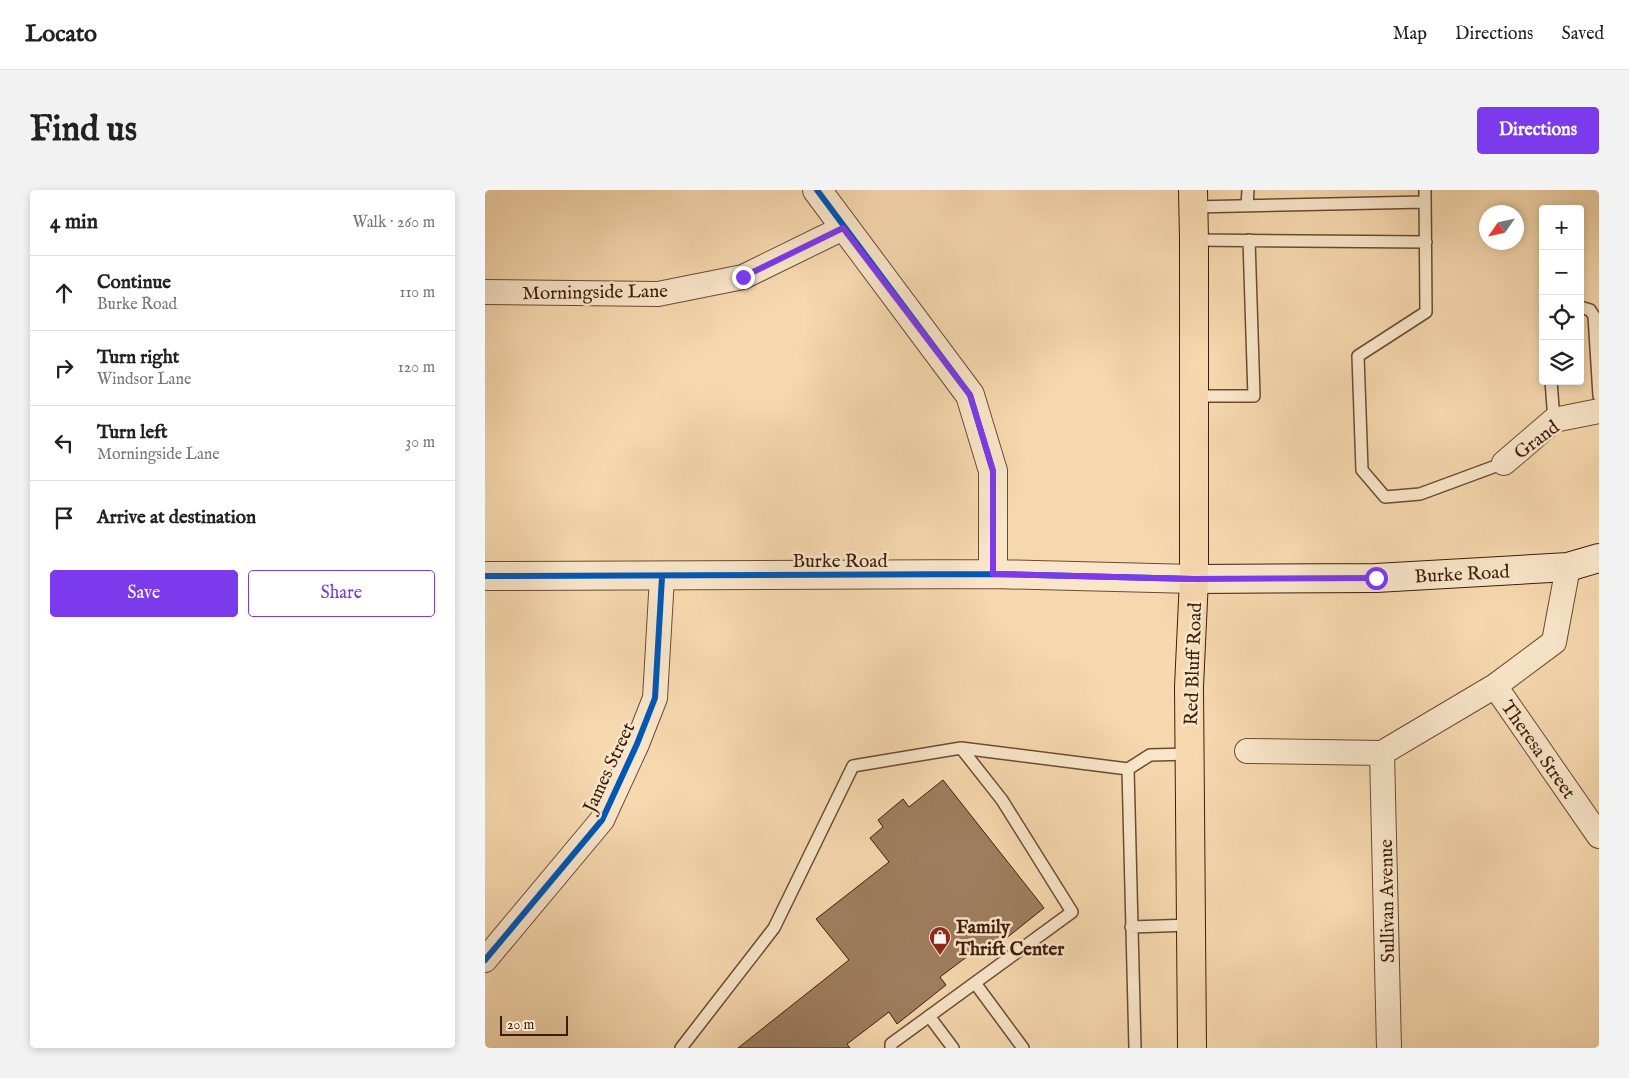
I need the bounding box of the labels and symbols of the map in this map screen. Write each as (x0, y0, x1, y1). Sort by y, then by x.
north arrow (1479, 205, 1524, 250)
route end (732, 266, 755, 289)
street label: Morningside Lane (522, 280, 668, 306)
street label: Grand (1510, 415, 1565, 465)
street label: Burke Road (792, 550, 888, 574)
street label: Burke Road (1414, 560, 1511, 589)
route start (1365, 567, 1388, 590)
street label: Red Bluff Road (1180, 601, 1208, 726)
street label: Theresa Street (1495, 696, 1580, 804)
street label: James Street (578, 718, 641, 819)
street label: Sullivan Avenue (1375, 839, 1401, 963)
place label: Family Thrift Center (955, 916, 1065, 962)
shop icon: Family Thrift Center (928, 925, 952, 956)
scale bar (500, 1013, 567, 1036)

